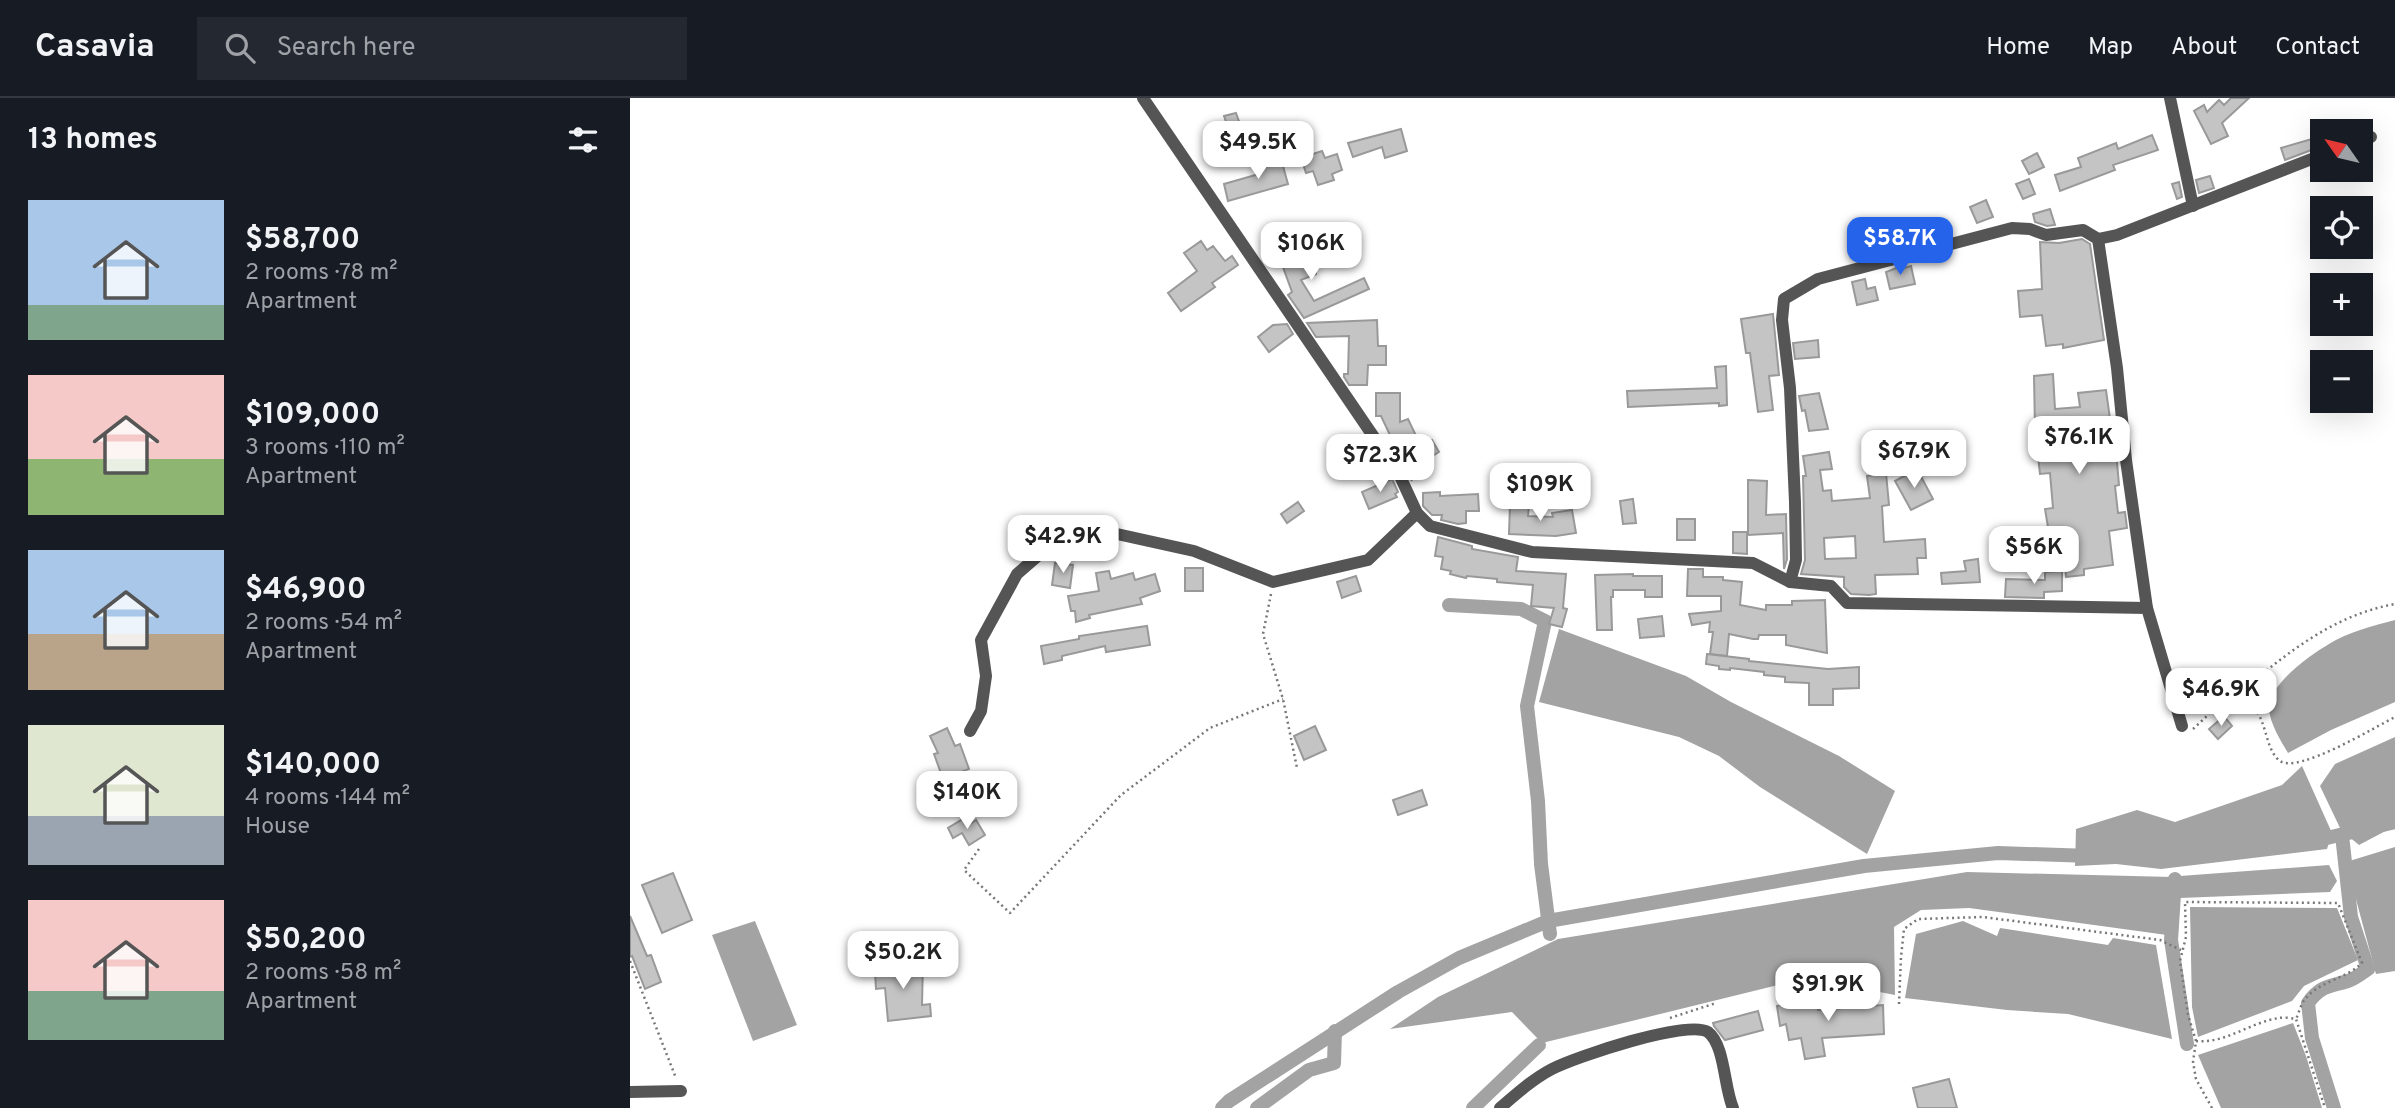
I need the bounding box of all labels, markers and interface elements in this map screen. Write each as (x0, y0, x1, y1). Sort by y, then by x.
search box (197, 17, 687, 80)
text: Casavia (35, 27, 155, 69)
icon: search (221, 29, 259, 67)
text: Search here (277, 32, 416, 65)
text: Home (1986, 33, 2050, 63)
text: Map (2088, 33, 2133, 63)
text: About (2171, 33, 2237, 63)
text: Contact (2275, 33, 2360, 63)
north arrow (2310, 119, 2373, 182)
map controls (2310, 119, 2373, 413)
icon: filters (564, 121, 602, 159)
text: 13 homes (28, 122, 158, 159)
pin: $49.5K (1201, 122, 1315, 181)
text: $49.5K (1219, 129, 1297, 158)
button: locate (2310, 196, 2373, 259)
pin: $58.7K (1843, 218, 1957, 277)
text: $58,700 (245, 222, 360, 259)
pin: $106K (1262, 222, 1360, 282)
text: $58.7K (1863, 225, 1937, 254)
icon: home (84, 228, 168, 312)
text: $106K (1277, 230, 1345, 259)
text: 2 rooms · 78 m² (245, 259, 398, 288)
button: + (2310, 273, 2373, 336)
text: Apartment (245, 288, 357, 317)
button: − (2310, 350, 2373, 413)
text: $109,000 (245, 397, 380, 434)
icon: home (84, 403, 168, 487)
pin: $76.1K (2022, 416, 2136, 476)
text: $76.1K (2044, 424, 2114, 453)
pin: $67.9K (1857, 430, 1971, 490)
text: 3 rooms · 110 m² (245, 434, 405, 463)
pin: $72.3K (1323, 434, 1437, 494)
text: $67.9K (1877, 438, 1951, 467)
text: $72.3K (1342, 442, 1418, 471)
text: Apartment (245, 463, 357, 492)
pin: $109K (1491, 464, 1589, 523)
text: $109K (1506, 471, 1574, 500)
pin: $42.9K (1006, 516, 1120, 575)
text: $42.9K (1024, 523, 1102, 552)
pin: $56K (1993, 526, 2075, 586)
text: $56K (2005, 534, 2063, 563)
text: $46,900 (245, 572, 366, 609)
icon: home (84, 578, 168, 662)
text: 2 rooms · 54 m² (245, 609, 402, 638)
text: Apartment (245, 638, 357, 667)
pin: $46.9K (2164, 668, 2278, 728)
text: $46.9K (2182, 676, 2260, 705)
text: $140,000 (245, 747, 381, 784)
icon: home (84, 753, 168, 837)
pin: $140K (918, 772, 1016, 831)
text: $140K (932, 779, 1002, 808)
text: 4 rooms · 144 m² (245, 784, 410, 813)
text: House (245, 813, 310, 842)
text: $50,200 (245, 922, 366, 959)
icon: home (84, 928, 168, 1012)
pin: $50.2K (846, 932, 960, 991)
text: $50.2K (864, 939, 942, 968)
text: 2 rooms · 58 m² (245, 959, 401, 988)
pin: $91.9K (1771, 964, 1885, 1023)
text: $91.9K (1791, 971, 1865, 1000)
text: Apartment (245, 988, 357, 1017)

